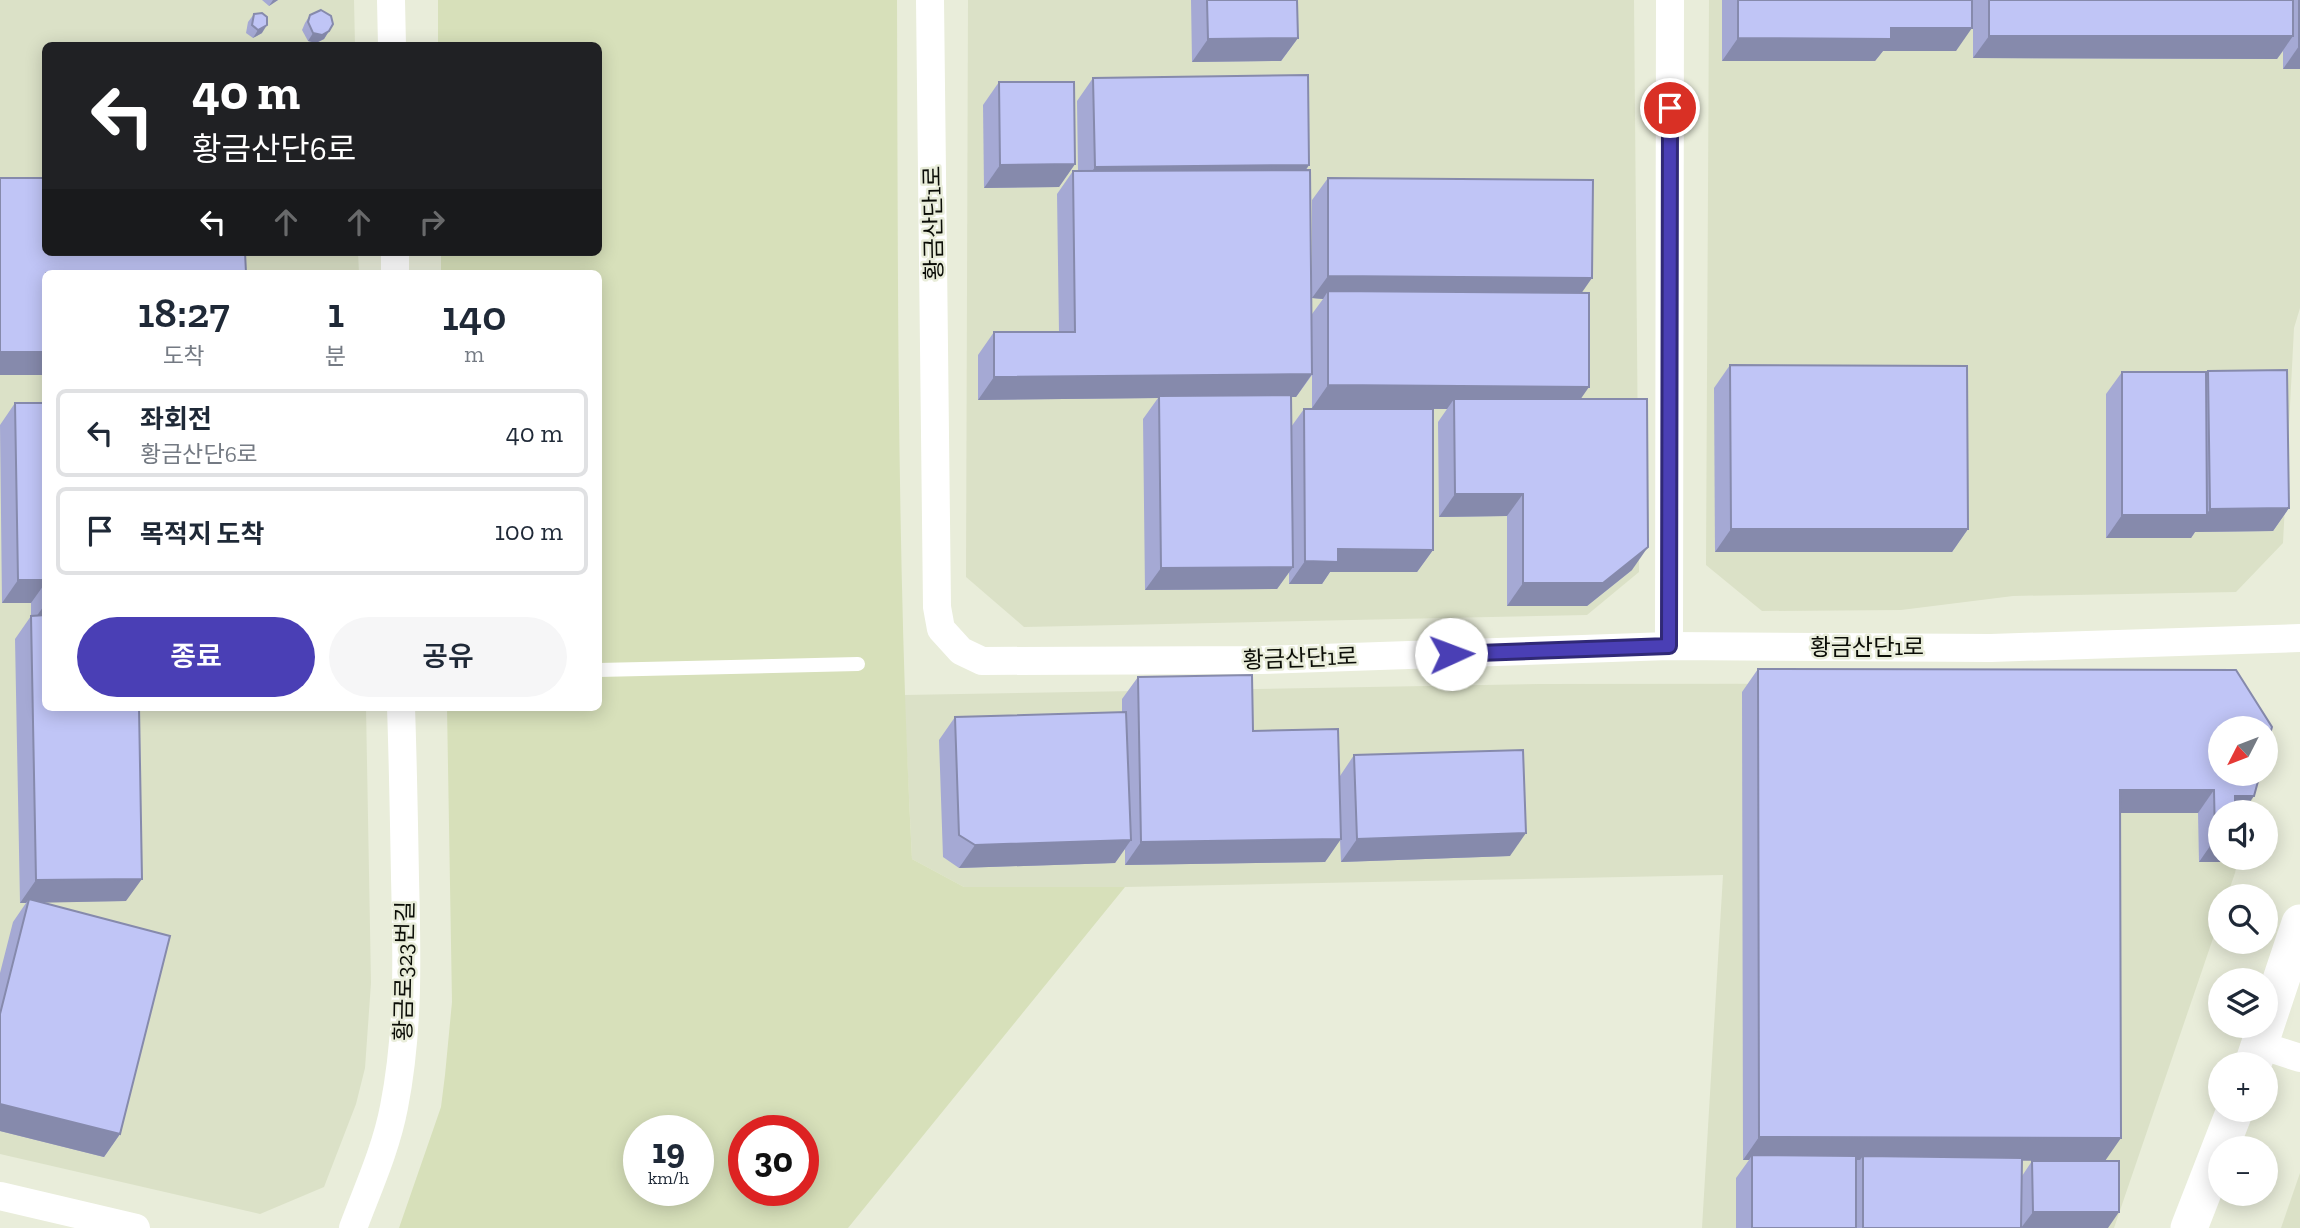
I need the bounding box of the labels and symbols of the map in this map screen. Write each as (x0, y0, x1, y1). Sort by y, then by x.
pin (1640, 78, 1700, 138)
street label: 황금산단1로 (918, 165, 948, 281)
position arrow (1414, 617, 1488, 691)
street label: 황금산단1로 (1810, 633, 1924, 661)
street label: 황금산단1로 (1242, 642, 1358, 674)
north arrow (2208, 716, 2278, 786)
street label: 황금로323번길 (389, 901, 419, 1041)
speed limit sign: 30 (728, 1115, 819, 1206)

